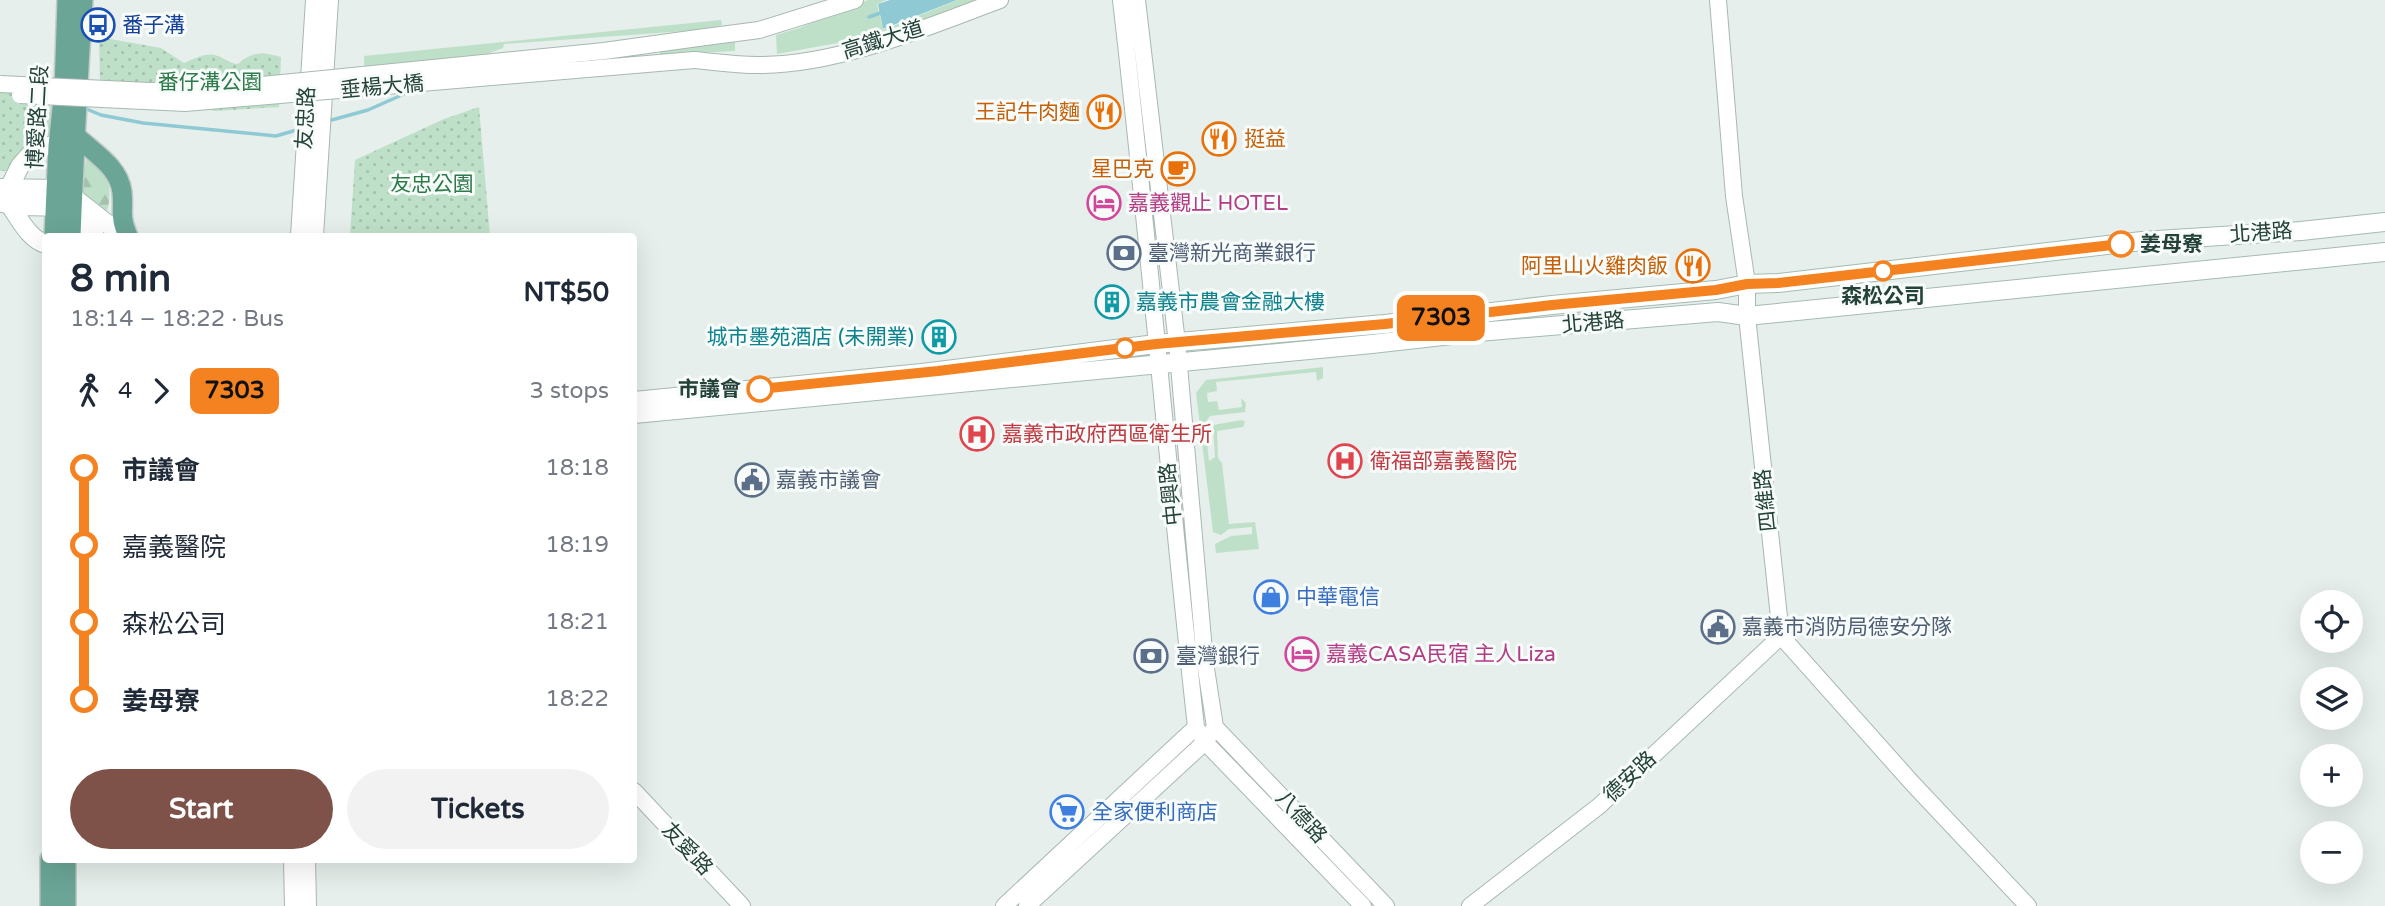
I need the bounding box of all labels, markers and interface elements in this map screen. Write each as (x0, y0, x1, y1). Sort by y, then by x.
bus stop icon: 番子溝 (79, 6, 117, 44)
place label: 番子溝 (122, 13, 185, 38)
street label: 高鐵大道 (839, 16, 927, 64)
street label: 博愛路二段 (23, 64, 53, 170)
park label: 番仔溝公園 (158, 70, 263, 95)
street label: 垂楊大橋 (339, 71, 425, 103)
street label: 友忠路 (292, 86, 320, 150)
restaurant icon: 王記牛肉麵 (1085, 93, 1123, 131)
place label: 王記牛肉麵 (975, 100, 1080, 125)
restaurant icon: 挺益 (1200, 120, 1238, 158)
place label: 挺益 (1244, 127, 1286, 152)
cafe icon: 星巴克 (1159, 150, 1197, 188)
place label: 星巴克 (1091, 157, 1154, 182)
park label: 友忠公園 (390, 172, 474, 197)
hotel icon: 嘉義觀止 HOTEL (1085, 184, 1123, 222)
place label: 嘉義觀止 HOTEL (1128, 191, 1288, 216)
street label: 北港路 (2229, 218, 2293, 248)
marker: 姜母寮 (2108, 231, 2134, 257)
place label: 姜母寮 (2140, 232, 2203, 257)
bank icon: 臺灣新光商業銀行 (1105, 234, 1143, 272)
place label: 臺灣新光商業銀行 (1148, 241, 1316, 266)
restaurant icon: 阿里山火雞肉飯 (1674, 247, 1712, 285)
place label: 阿里山火雞肉飯 (1521, 254, 1668, 279)
text: 8 min (70, 256, 171, 302)
marker: 森松公司 (1873, 261, 1893, 281)
text: NT$50 (524, 277, 609, 308)
building icon: 嘉義市農會金融大樓 (1093, 283, 1131, 321)
place label: 森松公司 (1841, 284, 1925, 309)
place label: 嘉義市農會金融大樓 (1136, 290, 1325, 315)
line badge: 7303 (1392, 295, 1490, 341)
text: 7303 (1411, 303, 1471, 332)
text: 18:14 – 18:22 · Bus (70, 305, 284, 333)
street label: 北港路 (1561, 308, 1625, 338)
building icon: 城市墨苑酒店 (未開業) (920, 318, 958, 356)
place label: 城市墨苑酒店 (未開業) (706, 325, 914, 350)
unlabelled marker (1115, 338, 1135, 358)
icon: walk (70, 372, 108, 410)
icon: forward (142, 372, 180, 410)
text: 7303 (204, 376, 265, 405)
marker: 市議會 (747, 376, 773, 402)
text: 4 (118, 377, 132, 405)
text: 3 stops (529, 377, 609, 405)
place label: 市議會 (678, 377, 741, 402)
hospital icon: 嘉義市政府西區衛生所 (958, 415, 996, 453)
place label: 嘉義市政府西區衛生所 (1002, 422, 1212, 447)
hospital icon: 衛福部嘉義醫院 (1326, 442, 1364, 480)
place label: 衛福部嘉義醫院 (1370, 449, 1517, 474)
text: 18:18 (545, 454, 609, 482)
text: 市議會 (122, 455, 200, 486)
public building icon: 嘉義市議會 (733, 461, 771, 499)
street label: 中興路 (1155, 461, 1187, 527)
street label: 四維路 (1750, 467, 1782, 533)
place label: 嘉義市議會 (776, 468, 881, 493)
text: 18:19 (545, 531, 609, 559)
text: 嘉義醫院 (122, 532, 226, 563)
shop icon: 中華電信 (1252, 578, 1290, 616)
place label: 中華電信 (1296, 585, 1380, 610)
map controls (2300, 590, 2363, 884)
button: locate (2300, 590, 2363, 653)
text: 18:21 (545, 608, 609, 636)
public building icon: 嘉義市消防局德安分隊 (1699, 608, 1737, 646)
text: 森松公司 (122, 609, 226, 640)
place label: 嘉義市消防局德安分隊 (1742, 615, 1952, 640)
hotel icon: 嘉義CASA民宿 主人Liza (1283, 635, 1321, 673)
bank icon: 臺灣銀行 (1132, 637, 1170, 675)
place label: 嘉義CASA民宿 主人Liza (1326, 642, 1556, 667)
place label: 臺灣銀行 (1176, 644, 1260, 669)
button: layers (2300, 667, 2363, 730)
text: 18:22 (545, 685, 609, 713)
text: 姜母寮 (122, 686, 200, 717)
button: + (2300, 744, 2363, 807)
street label: 德安路 (1598, 746, 1662, 808)
button: Start (70, 769, 333, 849)
button: Tickets (347, 769, 609, 849)
street label: 八德路 (1270, 785, 1332, 849)
supermarket icon: 全家便利商店 (1048, 793, 1086, 831)
place label: 全家便利商店 (1092, 800, 1218, 825)
street label: 友愛路 (656, 817, 718, 881)
button: − (2300, 821, 2363, 884)

